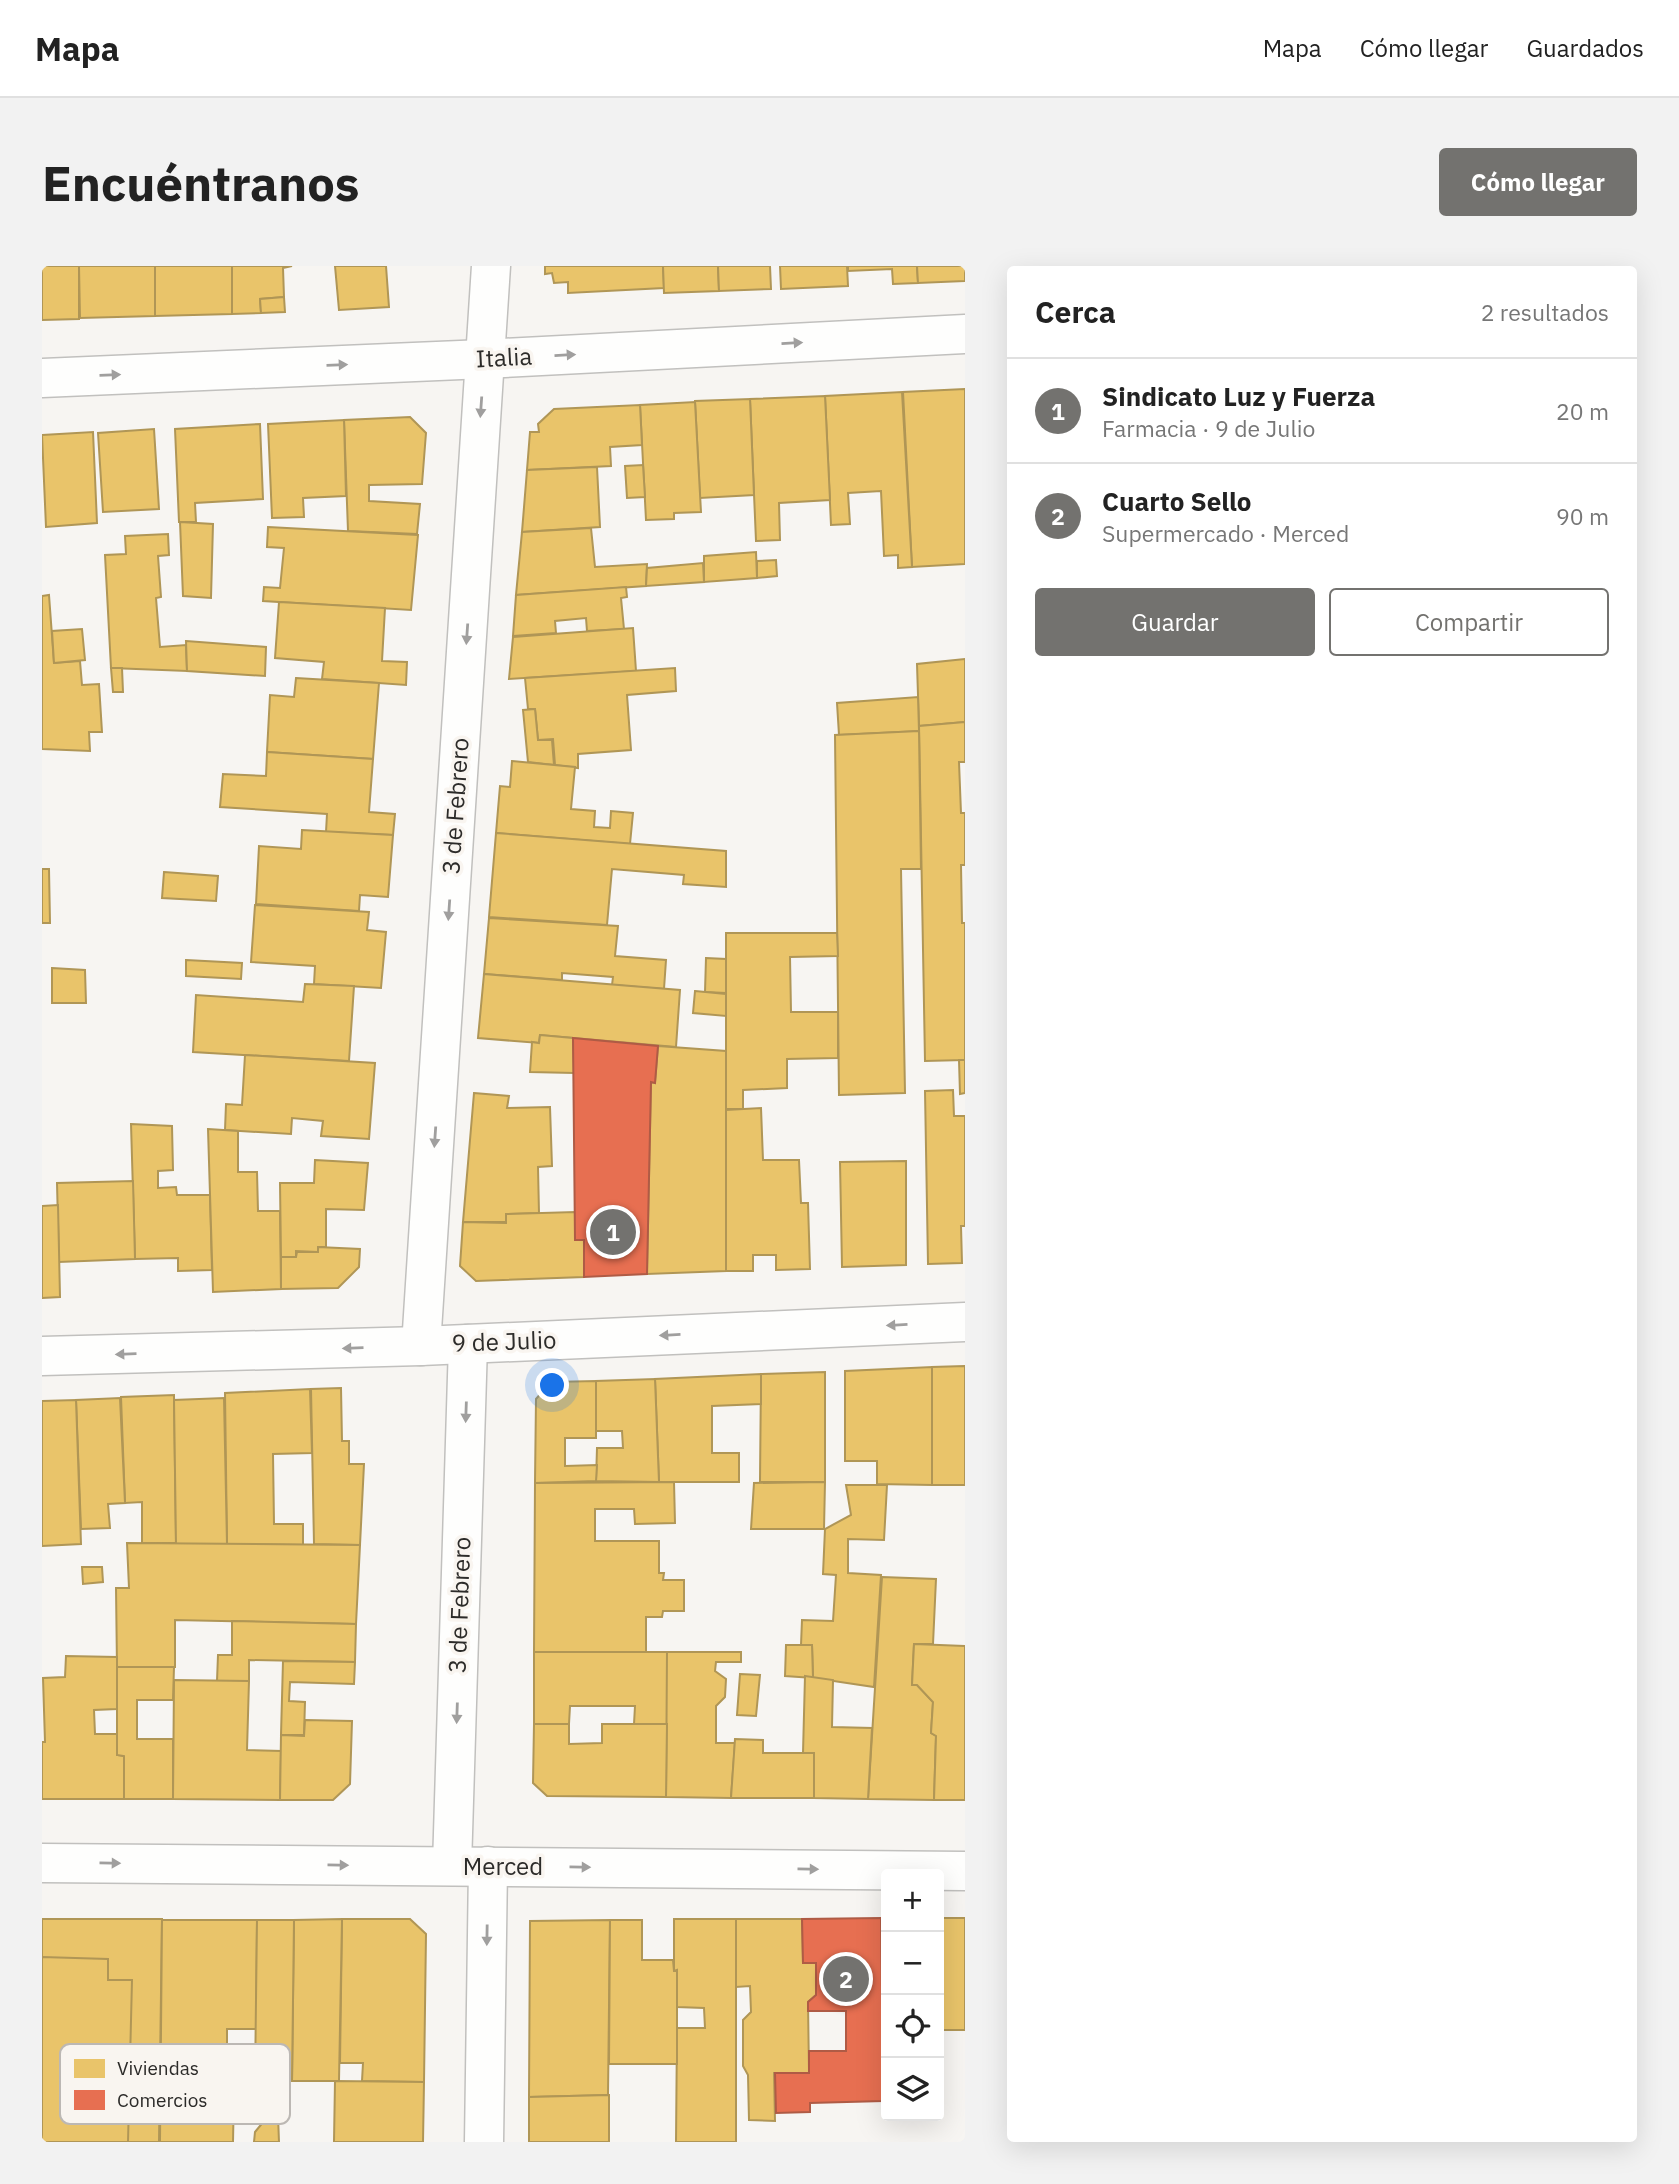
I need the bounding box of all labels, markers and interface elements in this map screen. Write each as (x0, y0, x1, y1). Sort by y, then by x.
text: Mapa (35, 27, 120, 70)
text: Mapa (1263, 32, 1322, 64)
text: Cómo llegar (1360, 32, 1488, 64)
text: Guardados (1526, 32, 1644, 64)
button: Cómo llegar (1439, 148, 1637, 216)
text: Encuéntranos (42, 151, 360, 214)
text: Cerca (1035, 292, 1116, 331)
text: 2 resultados (1481, 297, 1609, 327)
one-way arrow (781, 337, 803, 348)
street label: Italia (475, 340, 533, 374)
one-way arrow (554, 349, 576, 360)
one-way arrow (327, 360, 349, 371)
one-way arrow (99, 370, 121, 381)
text: Sindicato Luz y Fuerza (1102, 379, 1375, 413)
text: 1 (1051, 396, 1065, 426)
text: 20 m (1556, 396, 1609, 426)
one-way arrow (476, 397, 487, 419)
text: Farmacia · 9 de Julio (1102, 413, 1315, 443)
text: Cuarto Sello (1102, 484, 1252, 518)
text: 2 (1051, 501, 1065, 531)
text: 90 m (1556, 501, 1609, 531)
text: Supermercado · Merced (1102, 518, 1349, 548)
button: Guardar (1035, 588, 1315, 656)
button: Compartir (1329, 588, 1609, 656)
one-way arrow (461, 624, 472, 646)
street label: 3 de Febrero (434, 737, 476, 875)
one-way arrow (443, 900, 454, 922)
one-way arrow (429, 1127, 440, 1149)
pin: 1 (590, 1206, 636, 1258)
one-way arrow (886, 1319, 908, 1330)
street label: 9 de Julio (451, 1323, 557, 1359)
one-way arrow (658, 1329, 680, 1340)
one-way arrow (342, 1342, 364, 1353)
one-way arrow (114, 1348, 136, 1360)
your location (535, 1368, 569, 1402)
one-way arrow (460, 1401, 472, 1423)
street label: 3 de Febrero (441, 1536, 477, 1674)
one-way arrow (451, 1702, 462, 1724)
street label: Merced (463, 1850, 543, 1882)
one-way arrow (99, 1857, 121, 1869)
one-way arrow (327, 1859, 349, 1871)
one-way arrow (570, 1861, 592, 1873)
one-way arrow (797, 1863, 819, 1875)
map controls (881, 1869, 944, 2121)
button: + (881, 1869, 944, 1932)
one-way arrow (481, 1924, 492, 1946)
button: − (881, 1932, 944, 1995)
pin: 2 (823, 1953, 869, 2005)
button: locate (881, 1995, 944, 2058)
legend (60, 2044, 290, 2124)
text: Viviendas (117, 2056, 199, 2080)
button: layers (881, 2058, 944, 2121)
text: Comercios (117, 2088, 208, 2112)

